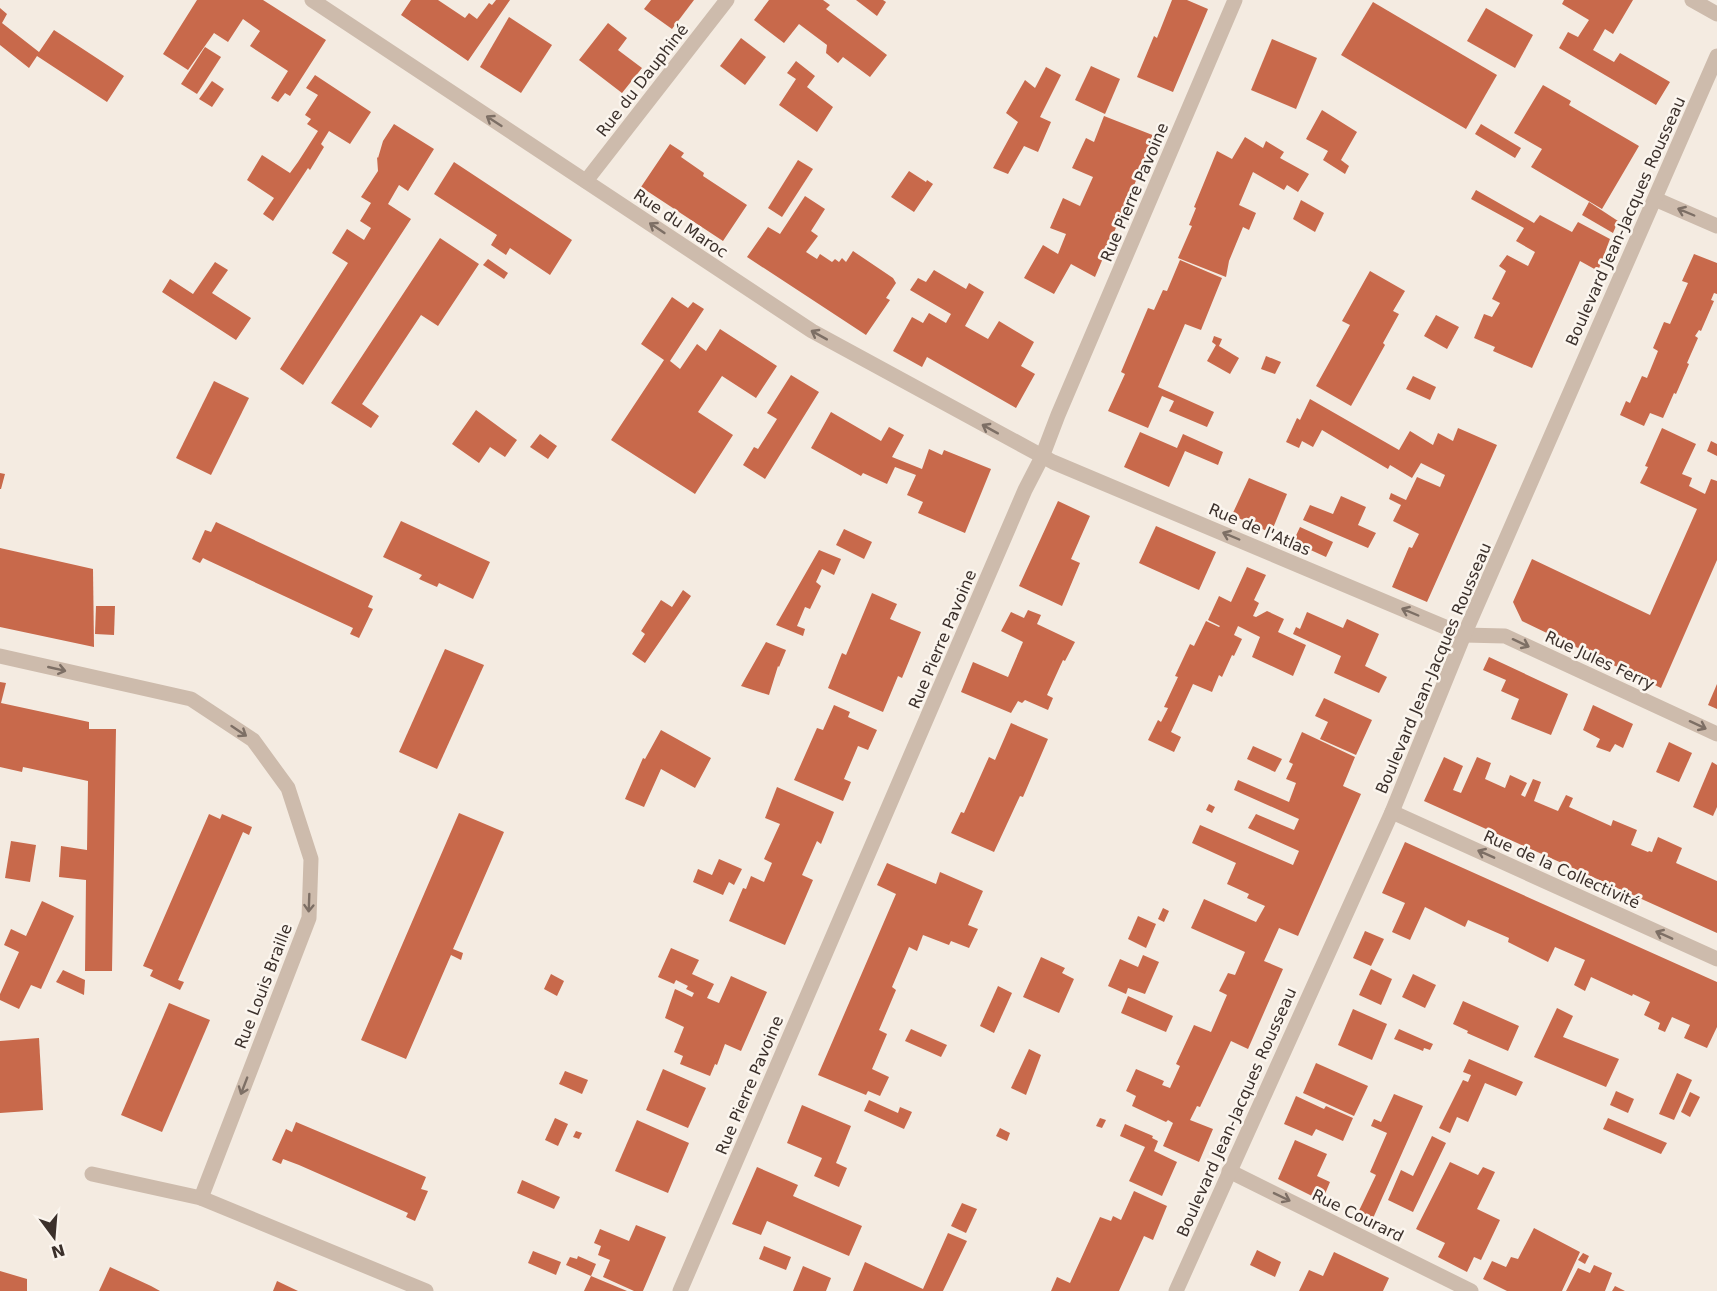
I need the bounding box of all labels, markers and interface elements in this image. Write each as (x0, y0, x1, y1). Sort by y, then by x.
street label: Rue du Dauphiné (592, 20, 692, 140)
street label: Boulevard Jean-Jacques Rousseau (1562, 94, 1689, 349)
one-way arrow (486, 114, 503, 126)
street label: Rue Pierre Pavoine (1097, 120, 1172, 264)
street label: Rue du Maroc (630, 185, 731, 262)
one-way arrow (1677, 206, 1695, 218)
one-way arrow (649, 222, 665, 234)
one-way arrow (811, 329, 828, 341)
one-way arrow (982, 423, 1000, 434)
street label: Rue de l'Atlas (1206, 499, 1314, 559)
one-way arrow (1222, 530, 1240, 541)
street label: Boulevard Jean-Jacques Rousseau (1372, 540, 1495, 797)
street label: Rue Pierre Pavoine (905, 567, 980, 711)
one-way arrow (1402, 606, 1420, 617)
street label: Rue Jules Ferry (1542, 627, 1658, 694)
one-way arrow (1512, 638, 1530, 650)
one-way arrow (47, 663, 66, 675)
one-way arrow (1689, 721, 1707, 732)
one-way arrow (230, 725, 247, 737)
street label: Rue de la Collectivité (1481, 826, 1643, 913)
one-way arrow (1478, 848, 1496, 859)
one-way arrow (304, 893, 315, 913)
street label: Rue Louis Braille (231, 921, 296, 1051)
one-way arrow (1655, 928, 1673, 940)
street label: Boulevard Jean-Jacques Rousseau (1173, 985, 1300, 1240)
street label: Rue Pierre Pavoine (712, 1013, 787, 1157)
one-way arrow (238, 1076, 249, 1095)
street label: Rue Courard (1309, 1185, 1407, 1246)
one-way arrow (1273, 1191, 1290, 1203)
north arrow (24, 1207, 84, 1267)
text: N (49, 1240, 67, 1262)

